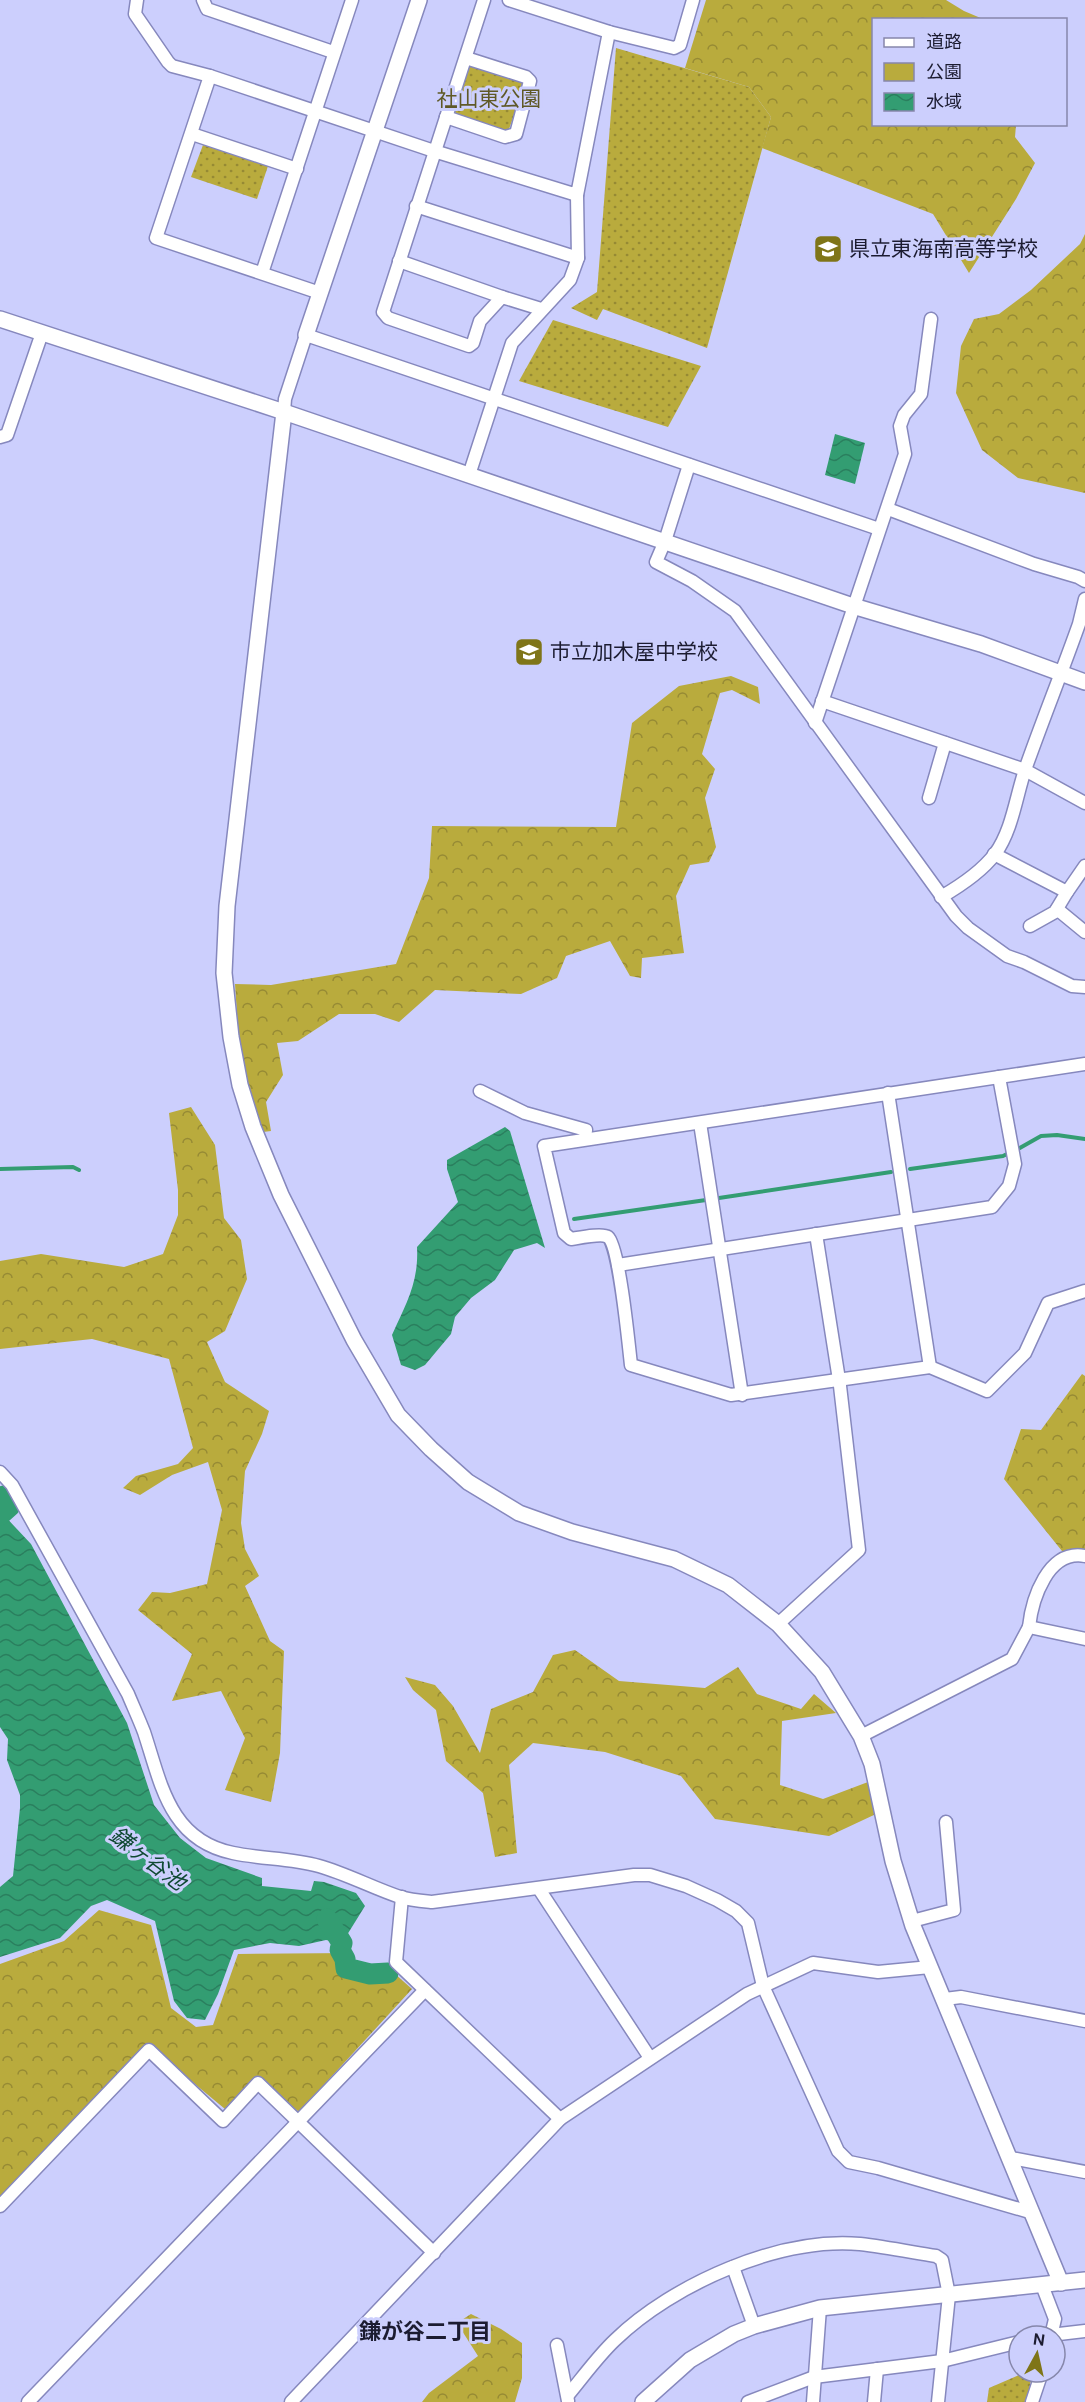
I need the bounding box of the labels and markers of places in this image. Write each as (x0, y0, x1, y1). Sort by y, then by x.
school or university icon: 県立東海南高等学校 (812, 233, 844, 265)
place label: 県立東海南高等学校 (849, 235, 1038, 263)
school or university icon: 市立加木屋中学校 (513, 636, 545, 668)
place label: 市立加木屋中学校 (550, 638, 718, 666)

